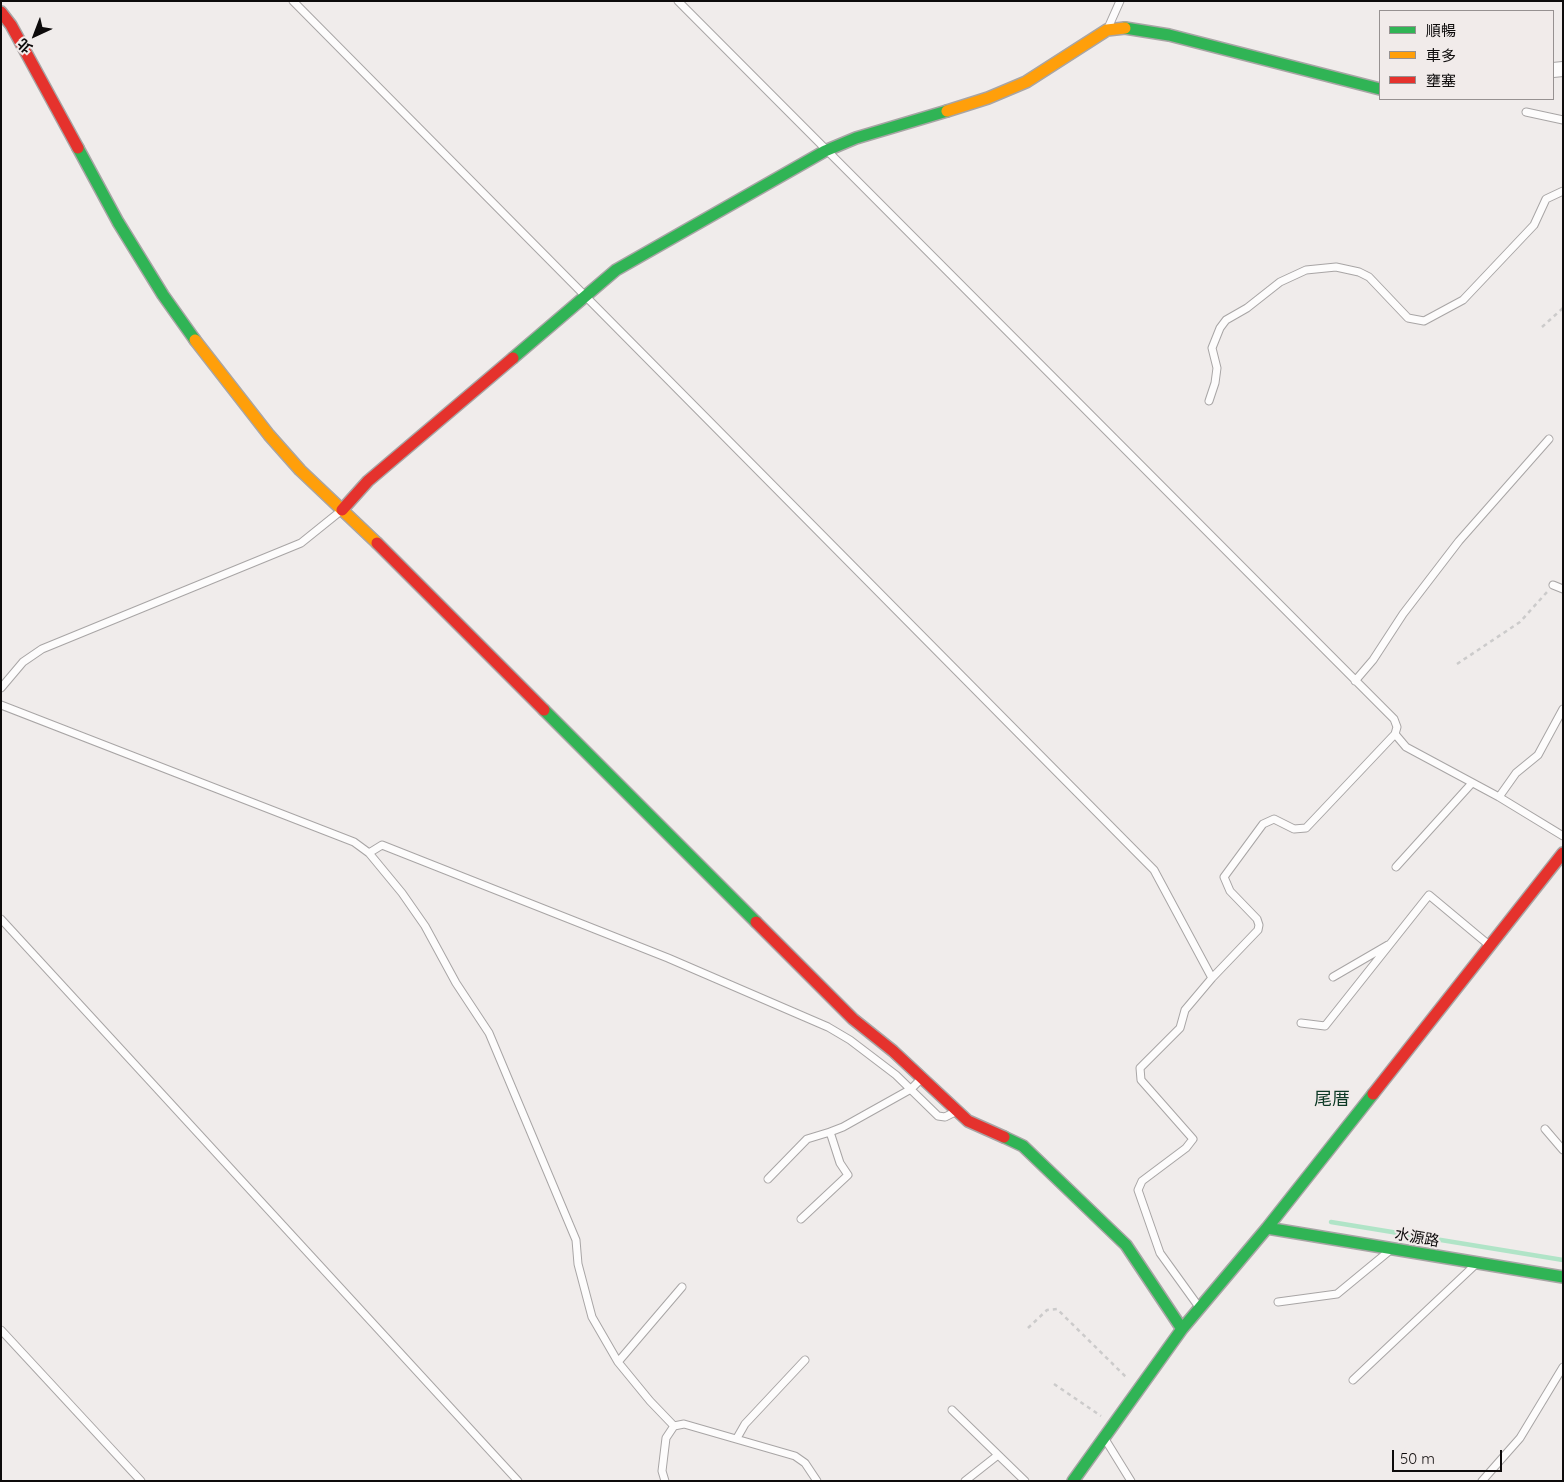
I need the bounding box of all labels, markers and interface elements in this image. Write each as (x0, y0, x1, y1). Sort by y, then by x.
north arrow (10, 10, 60, 60)
legend (1379, 10, 1554, 100)
text: 順暢 (1426, 21, 1456, 40)
text: 北 (14, 35, 36, 57)
text: 車多 (1426, 46, 1456, 65)
text: 壅塞 (1426, 71, 1456, 90)
district label: 尾厝 (1314, 1089, 1350, 1111)
street label: 水源路 (1393, 1225, 1441, 1251)
scale bar (1394, 1440, 1504, 1472)
text: 50 m (1400, 1449, 1435, 1468)

